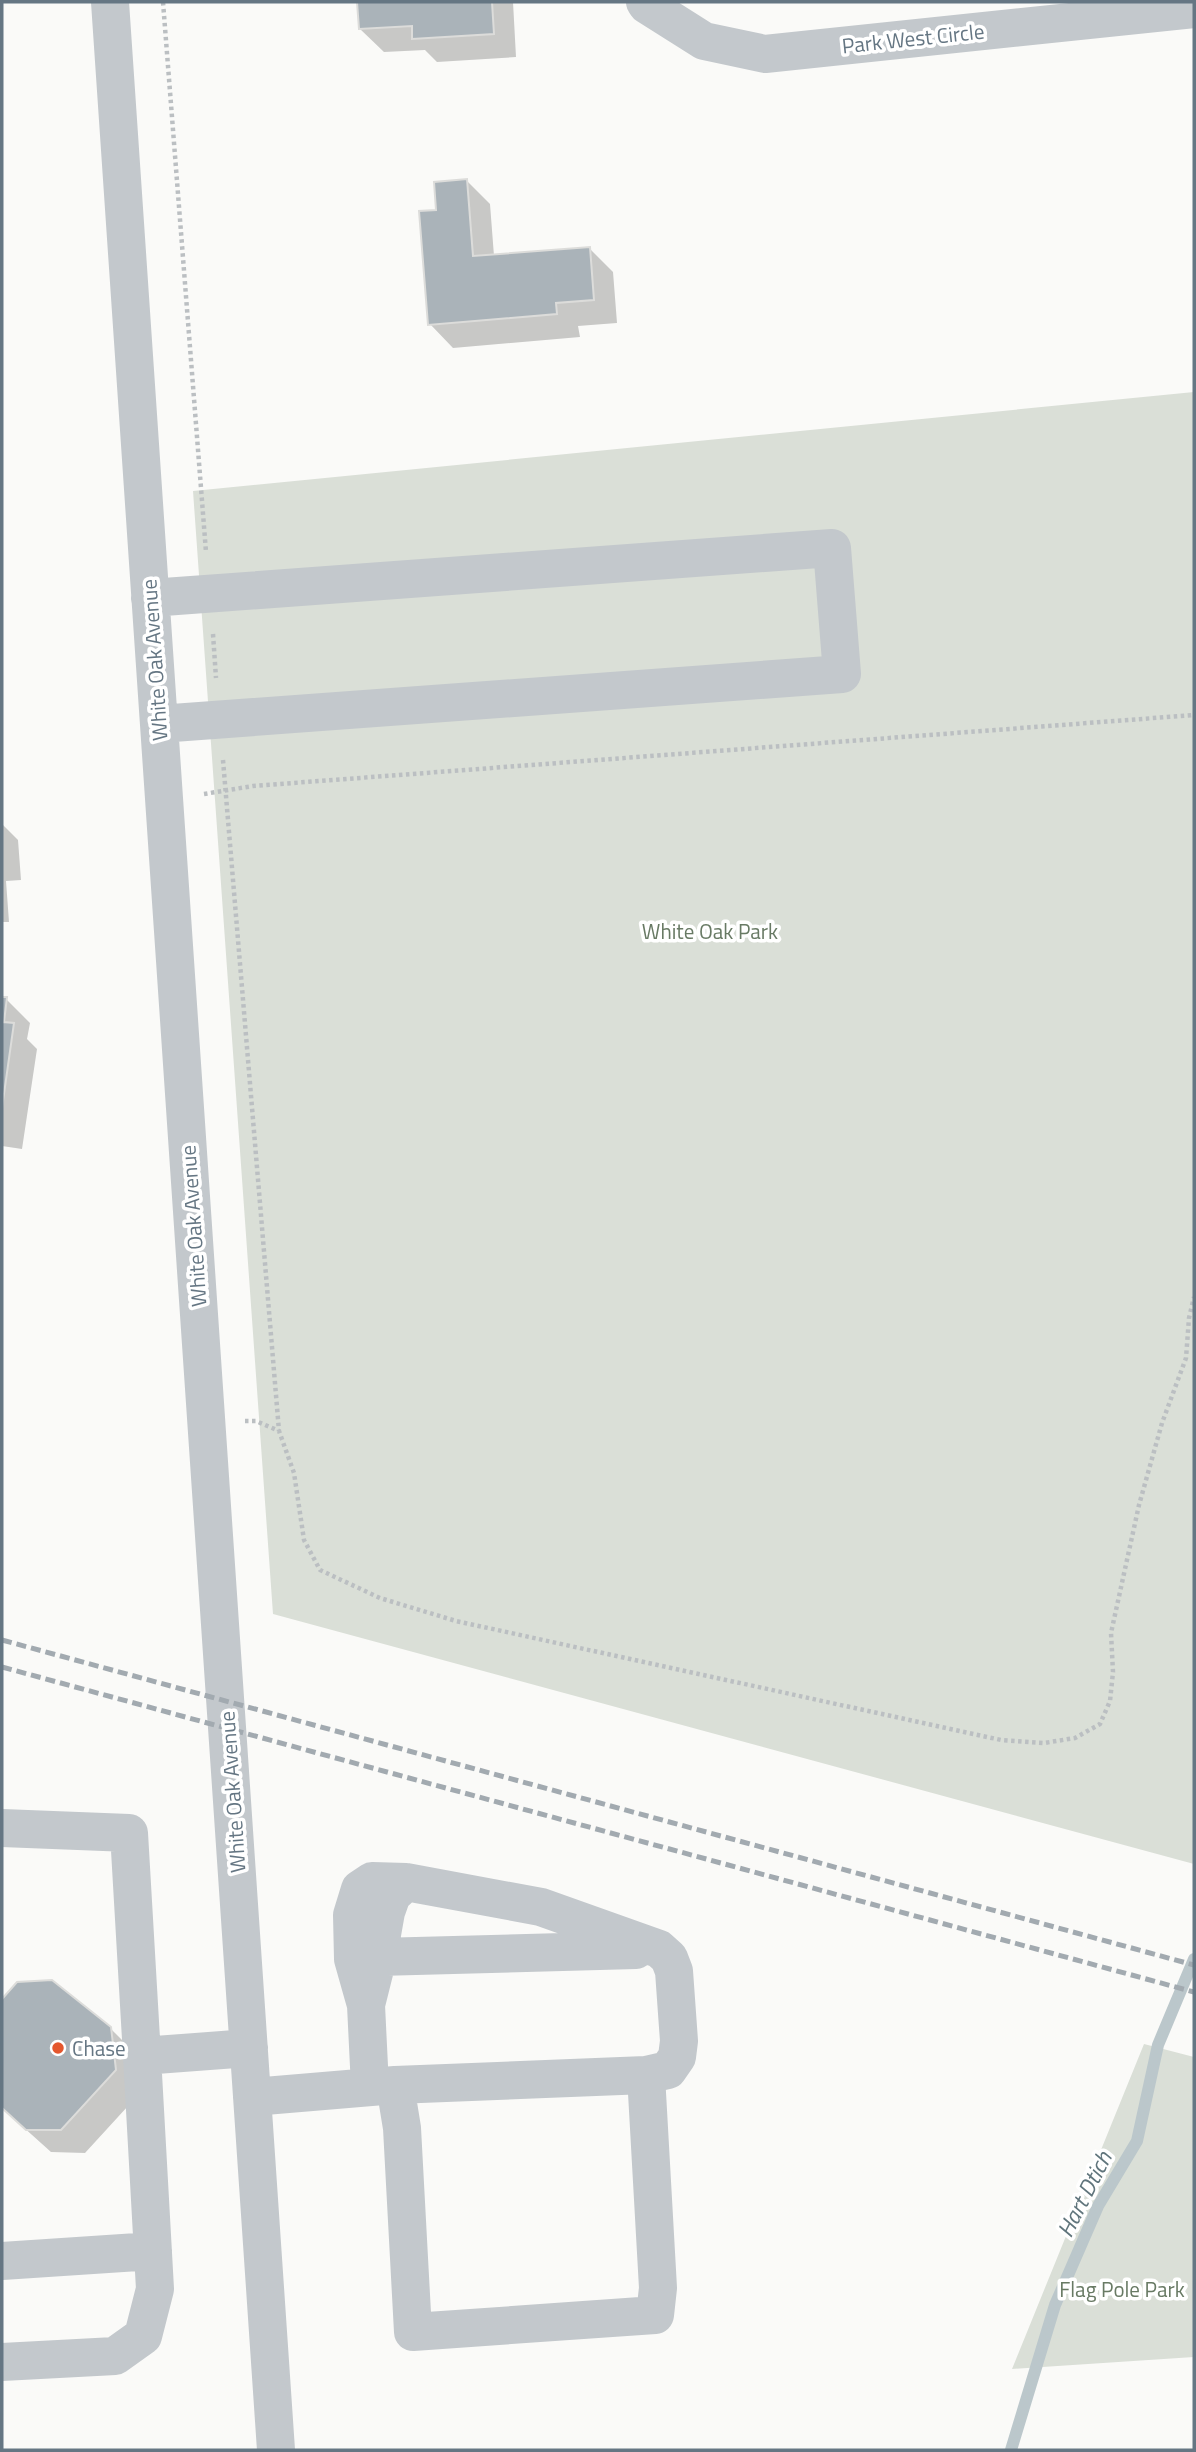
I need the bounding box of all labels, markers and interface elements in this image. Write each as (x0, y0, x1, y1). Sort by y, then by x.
street label: Park West Circle (840, 15, 986, 61)
street label: White Oak Avenue (132, 578, 176, 742)
park label: White Oak Park (642, 915, 778, 947)
street label: White Oak Avenue (171, 1144, 215, 1308)
street label: White Oak Avenue (210, 1710, 254, 1874)
place label: Chase (72, 2032, 126, 2064)
marker: Chase (50, 2040, 66, 2056)
water label: Hart Dtich (1047, 2145, 1121, 2243)
park label: Flag Pole Park (1059, 2273, 1185, 2305)

